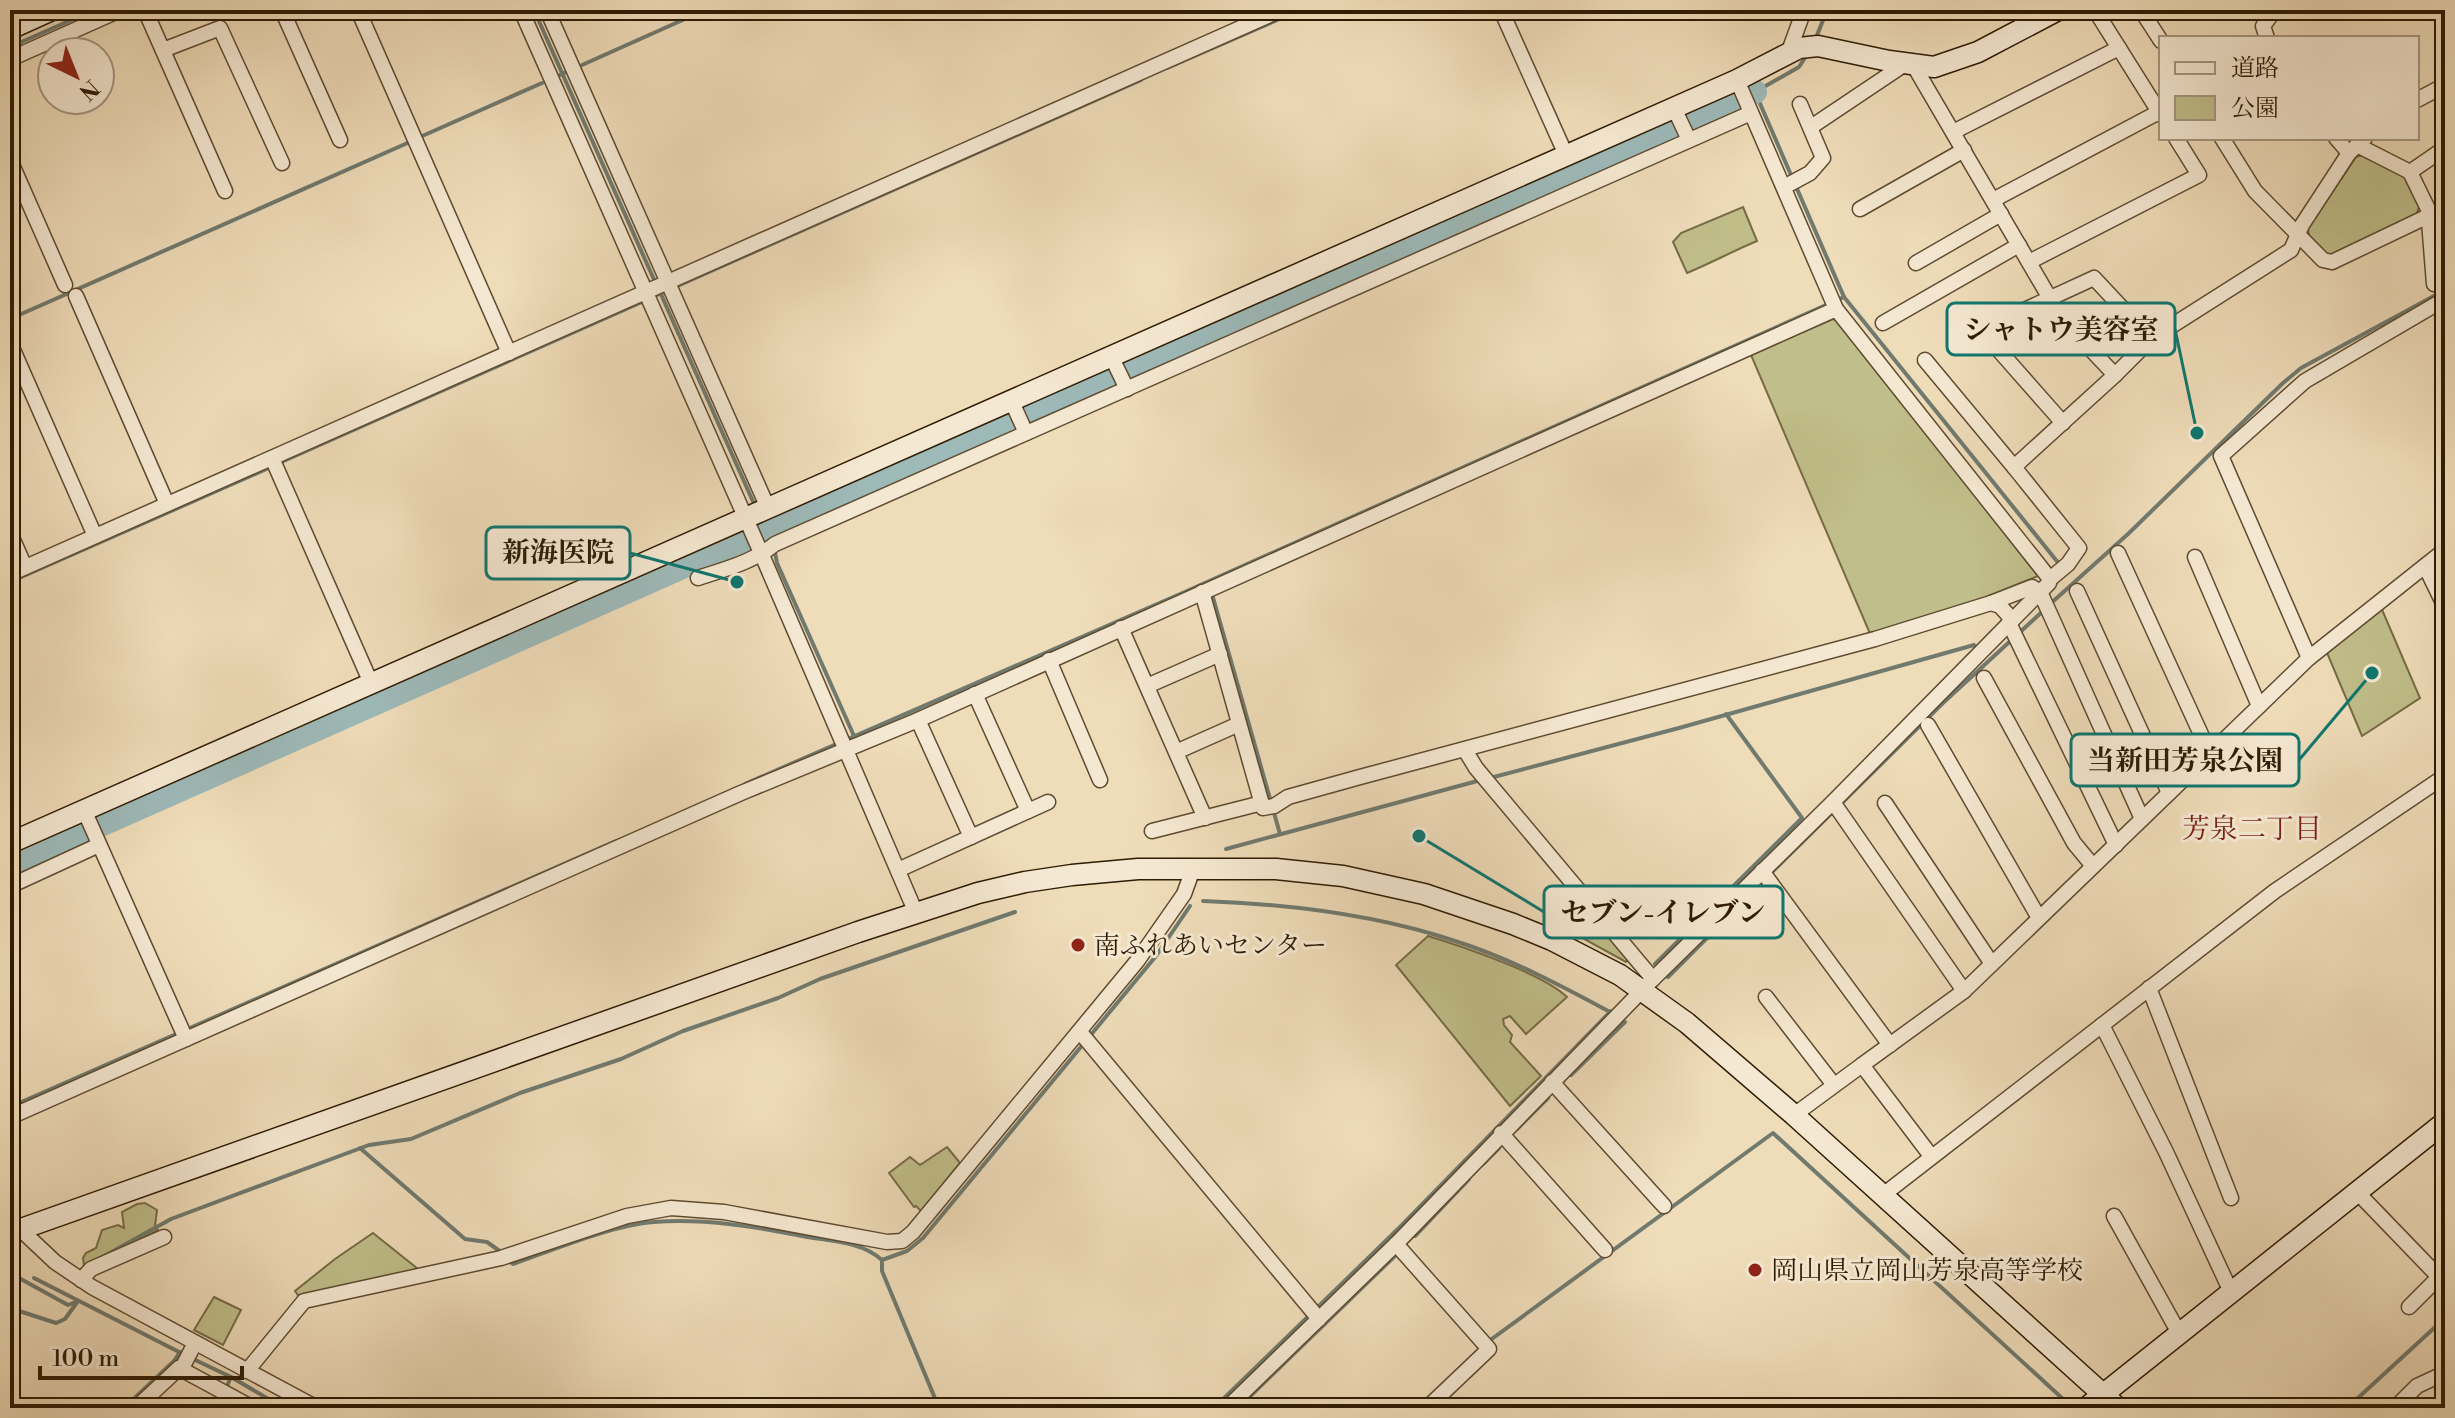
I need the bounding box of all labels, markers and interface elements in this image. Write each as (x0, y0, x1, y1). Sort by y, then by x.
north arrow (36, 36, 116, 116)
legend (2159, 36, 2419, 140)
text: 道路 (2231, 54, 2279, 84)
text: N (73, 74, 104, 106)
text: 公園 (2231, 94, 2279, 124)
callout: シャトウ美容室 (1947, 303, 2175, 355)
text: シャトウ美容室 (1963, 313, 2159, 348)
callout: 新海医院 (486, 527, 630, 579)
text: 新海医院 (502, 536, 614, 571)
callout: 当新田芳泉公園 (2071, 734, 2299, 786)
text: 当新田芳泉公園 (2087, 744, 2283, 779)
district label: 芳泉二丁目 (2182, 812, 2322, 847)
callout: セブン-イレブン (1544, 886, 1783, 938)
text: セブン-イレブン (1561, 896, 1765, 931)
place label: 南ふれあいセンター (1094, 930, 1327, 962)
marker: 南ふれあいセンター (1069, 936, 1087, 954)
place label: 岡山県立岡山芳泉高等学校 (1771, 1255, 2083, 1287)
marker: 岡山県立岡山芳泉高等学校 (1746, 1261, 1764, 1279)
scale bar (40, 1330, 242, 1380)
text: 100 m (52, 1344, 119, 1374)

